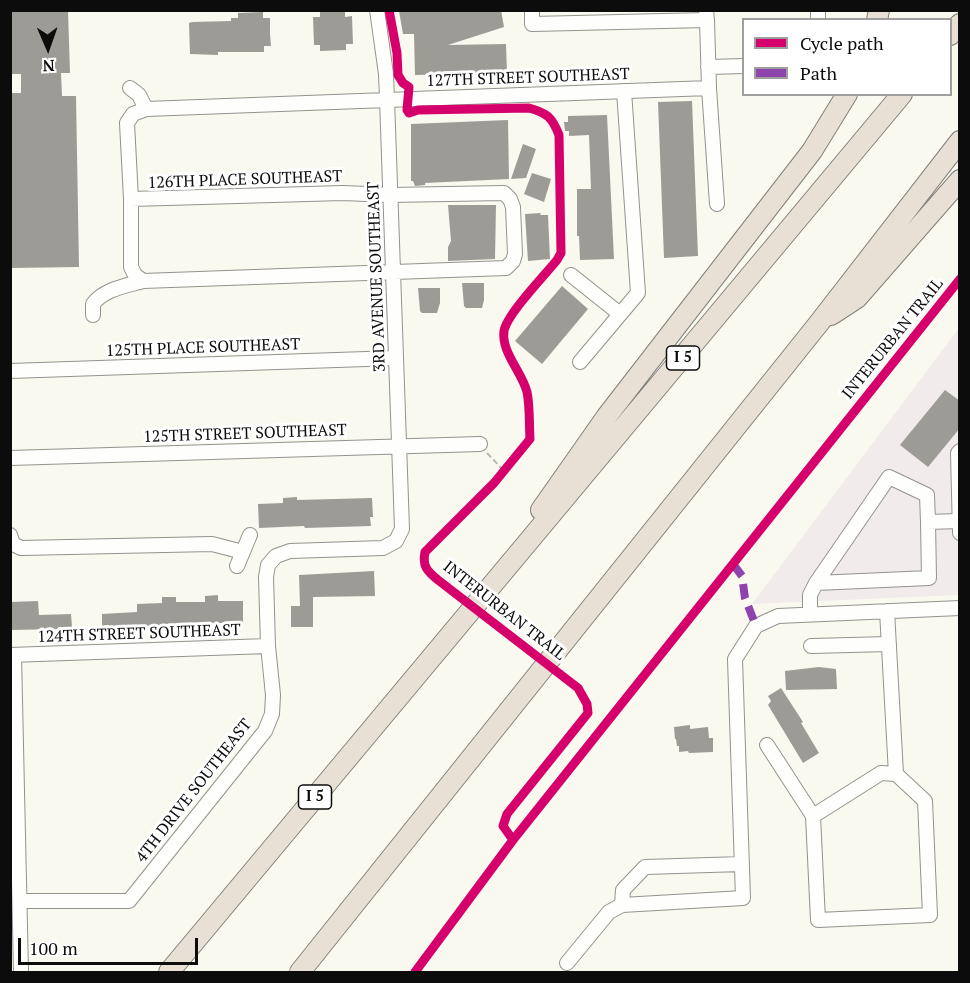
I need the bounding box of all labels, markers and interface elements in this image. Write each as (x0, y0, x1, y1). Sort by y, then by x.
north arrow (18, 18, 78, 78)
legend (742, 18, 952, 96)
text: Cycle path (800, 31, 884, 55)
text: N (42, 55, 55, 77)
text: Path (800, 61, 837, 85)
street label: 127TH STREET SOUTHEAST (426, 65, 630, 91)
street label: 126TH PLACE SOUTHEAST (148, 167, 342, 193)
street label: 3RD AVENUE SOUTHEAST (364, 181, 390, 373)
street label: INTERURBAN TRAIL (838, 275, 948, 403)
street label: 125TH PLACE SOUTHEAST (106, 335, 300, 361)
road number: I 5 (666, 346, 700, 370)
street label: 125TH STREET SOUTHEAST (143, 421, 347, 447)
street label: INTERURBAN TRAIL (439, 557, 569, 665)
street label: 124TH STREET SOUTHEAST (37, 621, 241, 647)
street label: 4TH DRIVE SOUTHEAST (132, 715, 256, 867)
road number: I 5 (298, 785, 332, 809)
scale bar (21, 926, 201, 964)
text: 100 m (29, 936, 78, 960)

